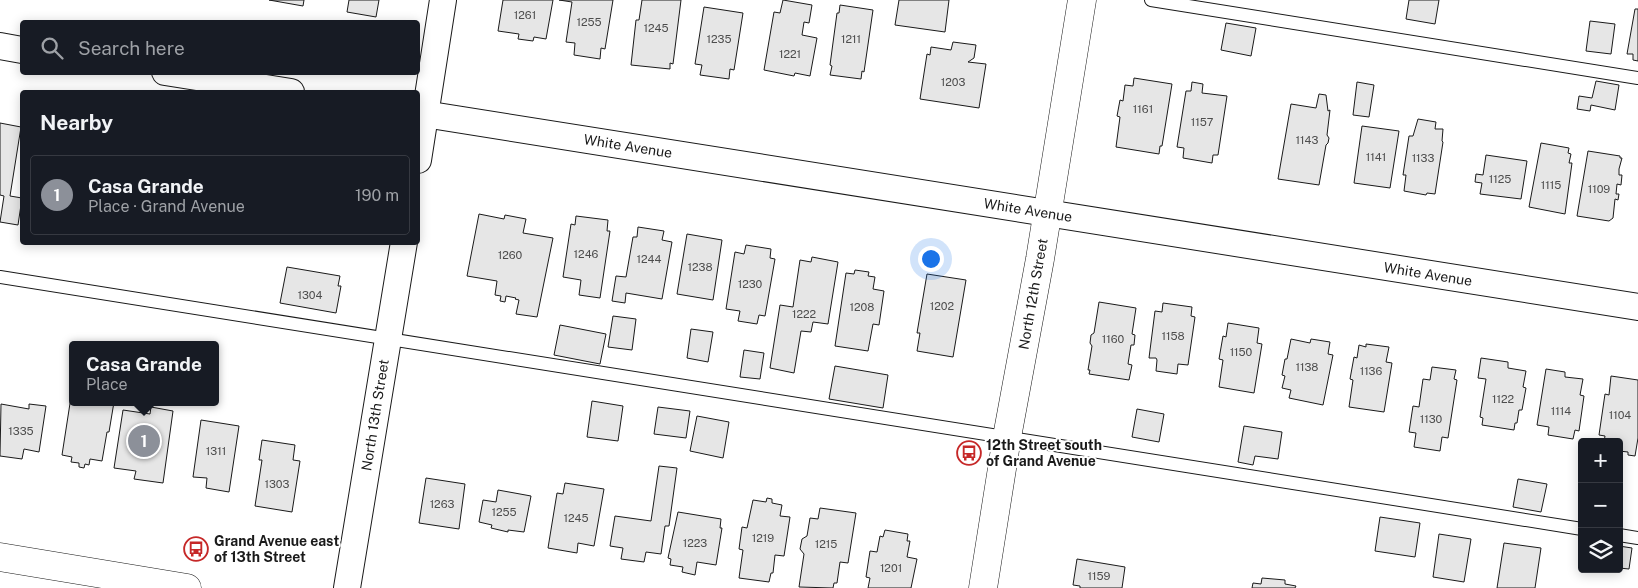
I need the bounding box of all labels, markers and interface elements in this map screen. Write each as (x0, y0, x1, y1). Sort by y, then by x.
house number: 1261 (514, 9, 536, 21)
house number: 1255 (576, 16, 602, 28)
search box (20, 20, 420, 75)
house number: 1245 (644, 22, 668, 34)
house number: 1235 (706, 33, 732, 45)
house number: 1211 (841, 33, 861, 45)
icon: search (38, 34, 66, 62)
text: Search here (78, 37, 185, 59)
house number: 1221 (779, 48, 801, 60)
house number: 1203 (941, 76, 965, 88)
house number: 1161 (1133, 103, 1153, 115)
text: Nearby (40, 110, 113, 135)
house number: 1157 (1191, 116, 1214, 128)
street label: White Avenue (583, 131, 674, 161)
house number: 1143 (1296, 134, 1318, 146)
house number: 1141 (1366, 151, 1386, 163)
house number: 1133 (1412, 152, 1434, 164)
house number: 1125 (1489, 173, 1511, 185)
text: Casa Grande (88, 175, 204, 197)
house number: 1115 (1541, 179, 1561, 191)
house number: 1109 (1588, 183, 1610, 195)
text: 1 (54, 186, 60, 205)
text: 190 m (355, 186, 399, 205)
street label: White Avenue (983, 195, 1074, 225)
text: Place · Grand Avenue (88, 197, 245, 216)
street label: North 12th Street (1015, 237, 1051, 351)
your location (918, 246, 944, 272)
house number: 1246 (574, 248, 599, 260)
house number: 1260 (498, 249, 523, 261)
house number: 1244 (637, 253, 662, 265)
street label: White Avenue (1383, 259, 1474, 289)
house number: 1238 (687, 261, 713, 273)
house number: 1230 (738, 278, 763, 290)
house number: 1304 (298, 289, 323, 301)
house number: 1202 (930, 300, 955, 312)
house number: 1208 (850, 301, 874, 313)
house number: 1222 (792, 308, 817, 320)
house number: 1158 (1161, 330, 1185, 342)
house number: 1160 (1102, 333, 1124, 345)
popup (69, 341, 219, 406)
house number: 1150 (1230, 346, 1253, 358)
text: Casa Grande (86, 353, 202, 375)
street label: North 13th Street (358, 358, 392, 472)
house number: 1138 (1296, 361, 1318, 373)
house number: 1136 (1360, 365, 1382, 377)
text: Place (86, 375, 128, 394)
house number: 1122 (1492, 393, 1514, 405)
house number: 1114 (1551, 405, 1571, 417)
house number: 1104 (1609, 409, 1631, 421)
house number: 1130 (1420, 413, 1443, 425)
pin: 1 (128, 422, 160, 460)
house number: 1335 (8, 425, 34, 437)
place label: 12th Street south of Grand Avenue (986, 437, 1102, 469)
map controls (1578, 438, 1623, 573)
button: + (1578, 438, 1623, 483)
bus stop icon: 12th Street south of Grand Avenue (956, 440, 982, 466)
house number: 1311 (206, 445, 226, 457)
house number: 1303 (265, 478, 290, 490)
button: − (1578, 483, 1623, 528)
house number: 1263 (430, 498, 454, 510)
house number: 1255 (491, 506, 517, 518)
house number: 1245 (564, 512, 588, 524)
button: layers (1578, 528, 1623, 573)
house number: 1219 (752, 532, 774, 544)
place label: Grand Avenue east of 13th Street (214, 533, 339, 565)
bus stop icon: Grand Avenue east of 13th Street (183, 536, 209, 562)
house number: 1223 (683, 537, 707, 549)
house number: 1215 (815, 538, 837, 550)
house number: 1201 (880, 562, 902, 574)
house number: 1159 (1088, 570, 1111, 582)

